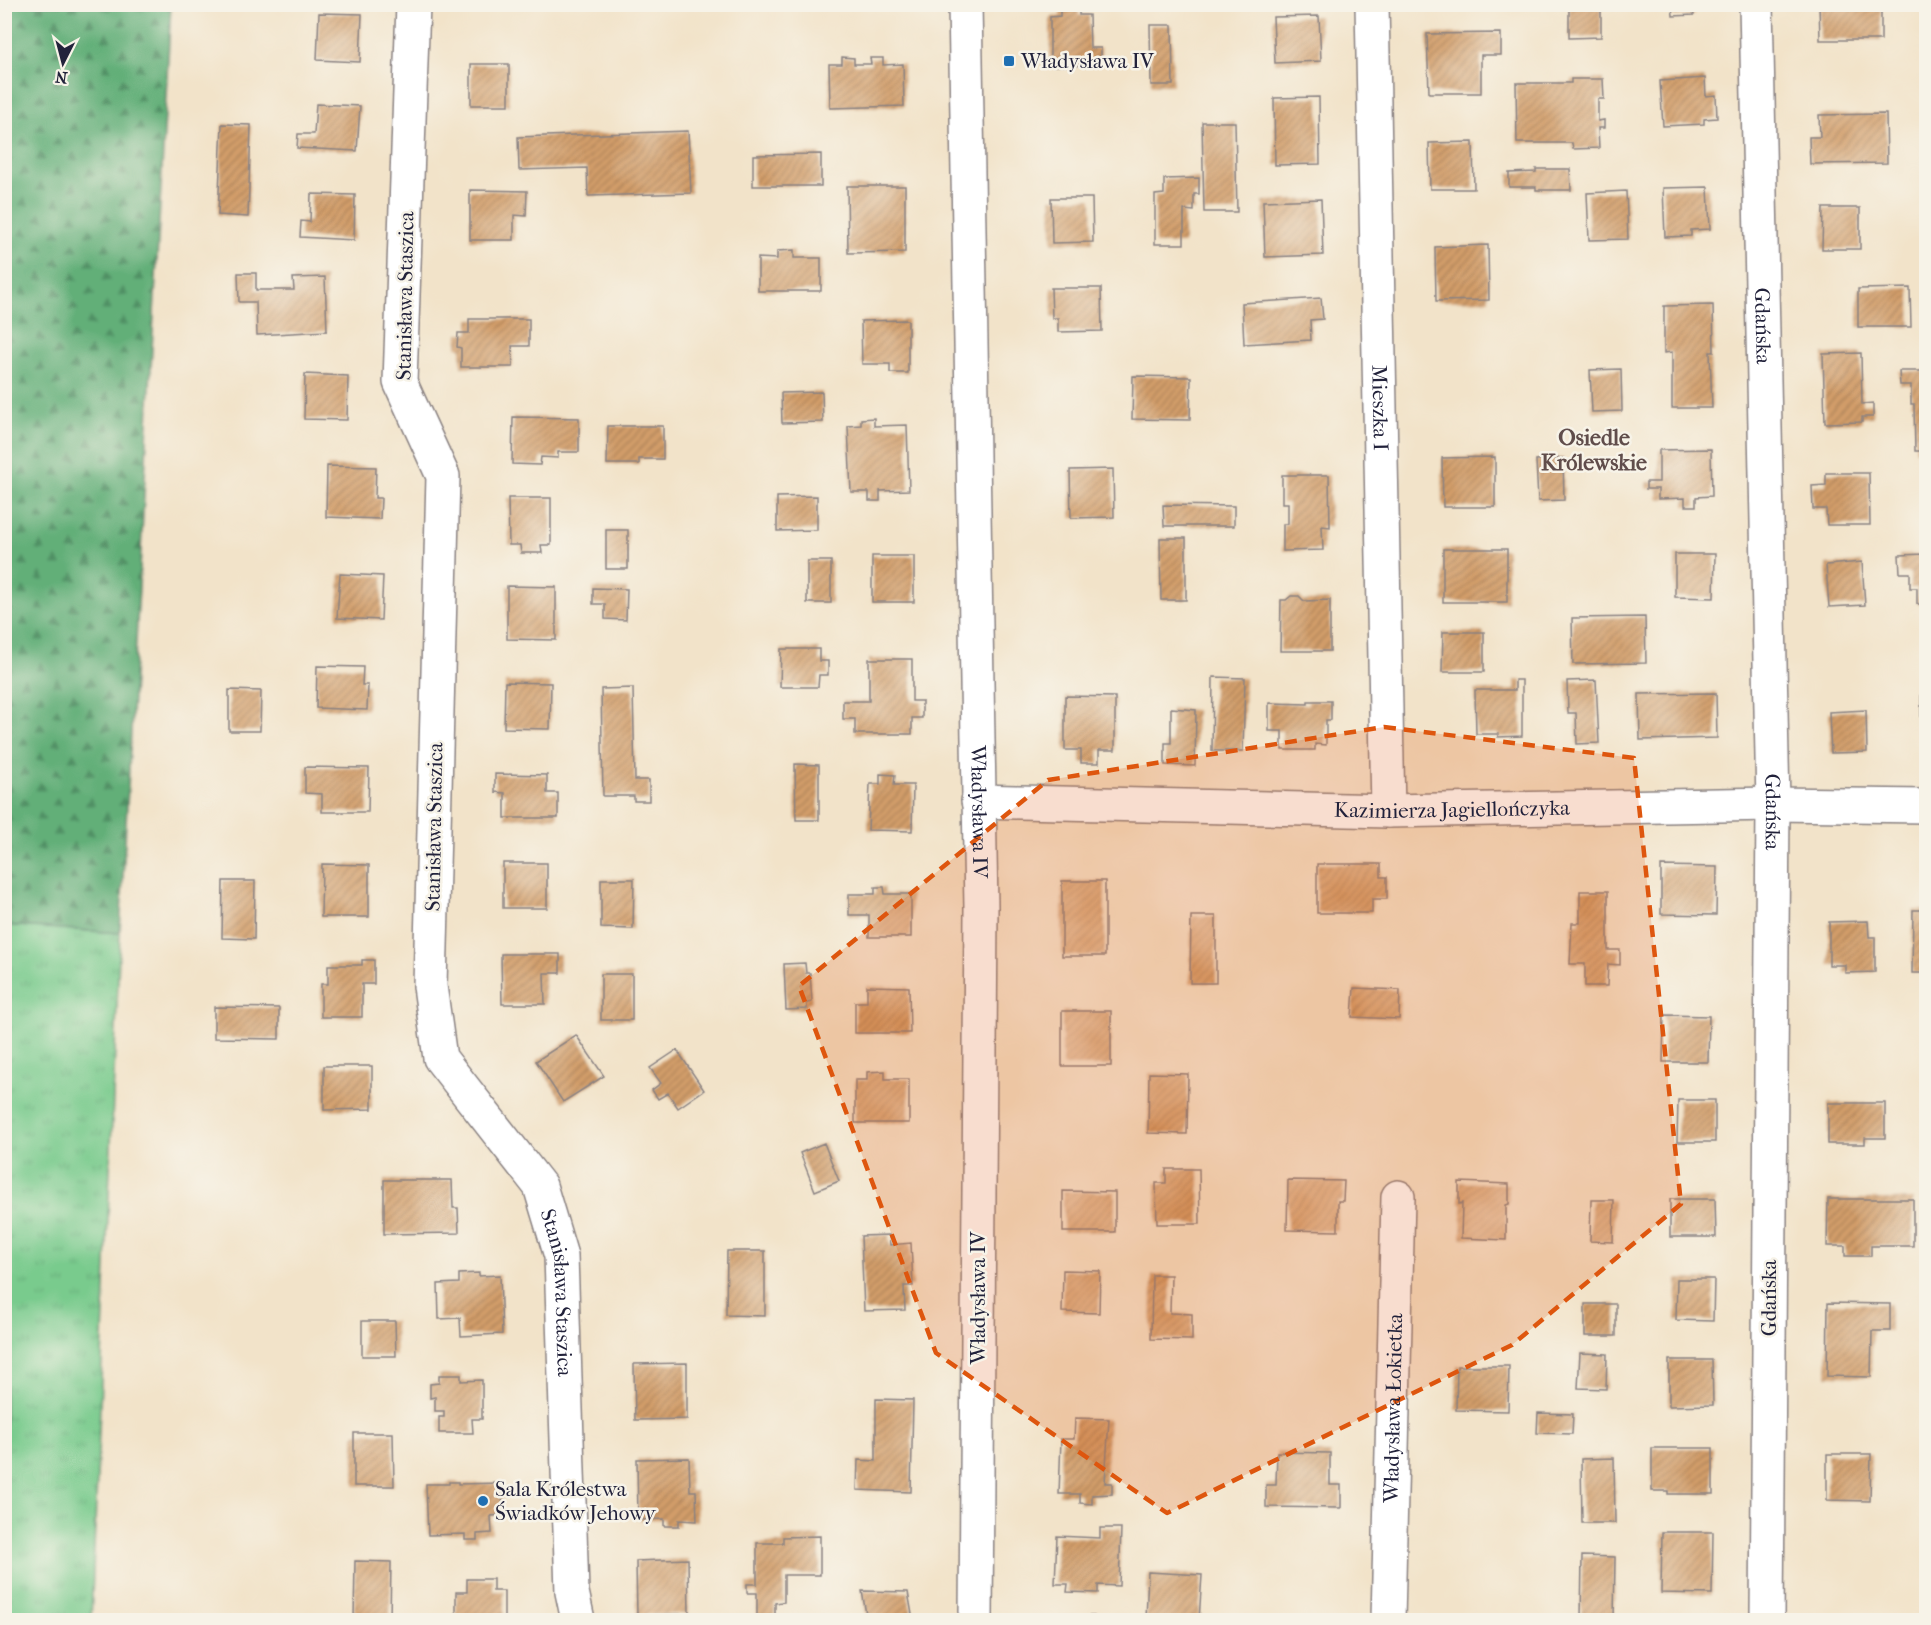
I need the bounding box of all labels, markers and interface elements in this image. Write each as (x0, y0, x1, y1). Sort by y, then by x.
north arrow (33, 33, 93, 93)
place label: Władysława IV (1020, 49, 1155, 73)
marker: Władysława IV (1002, 54, 1016, 68)
text: N (54, 67, 69, 88)
street label: Stanisława Staszica (392, 211, 418, 381)
street label: Gdańska (1750, 287, 1776, 365)
street label: Mieszka I (1367, 365, 1393, 451)
district label: Osiedle Królewskie (1541, 425, 1647, 476)
street label: Stanisława Staszica (421, 742, 447, 912)
street label: Władysława IV (966, 744, 992, 880)
street label: Gdańska (1760, 773, 1785, 850)
street label: Kazimierza Jagiellończyka (1334, 796, 1570, 823)
street label: Stanisława Staszica (536, 1206, 577, 1377)
street label: Władysława IV (966, 1230, 990, 1365)
street label: Gdańska (1757, 1260, 1781, 1336)
street label: Władysława Łokietka (1379, 1313, 1407, 1504)
place label: Sala Królestwa Świadków Jehowy (495, 1477, 657, 1525)
marker: Sala Królestwa Świadków Jehowy (476, 1494, 490, 1508)

